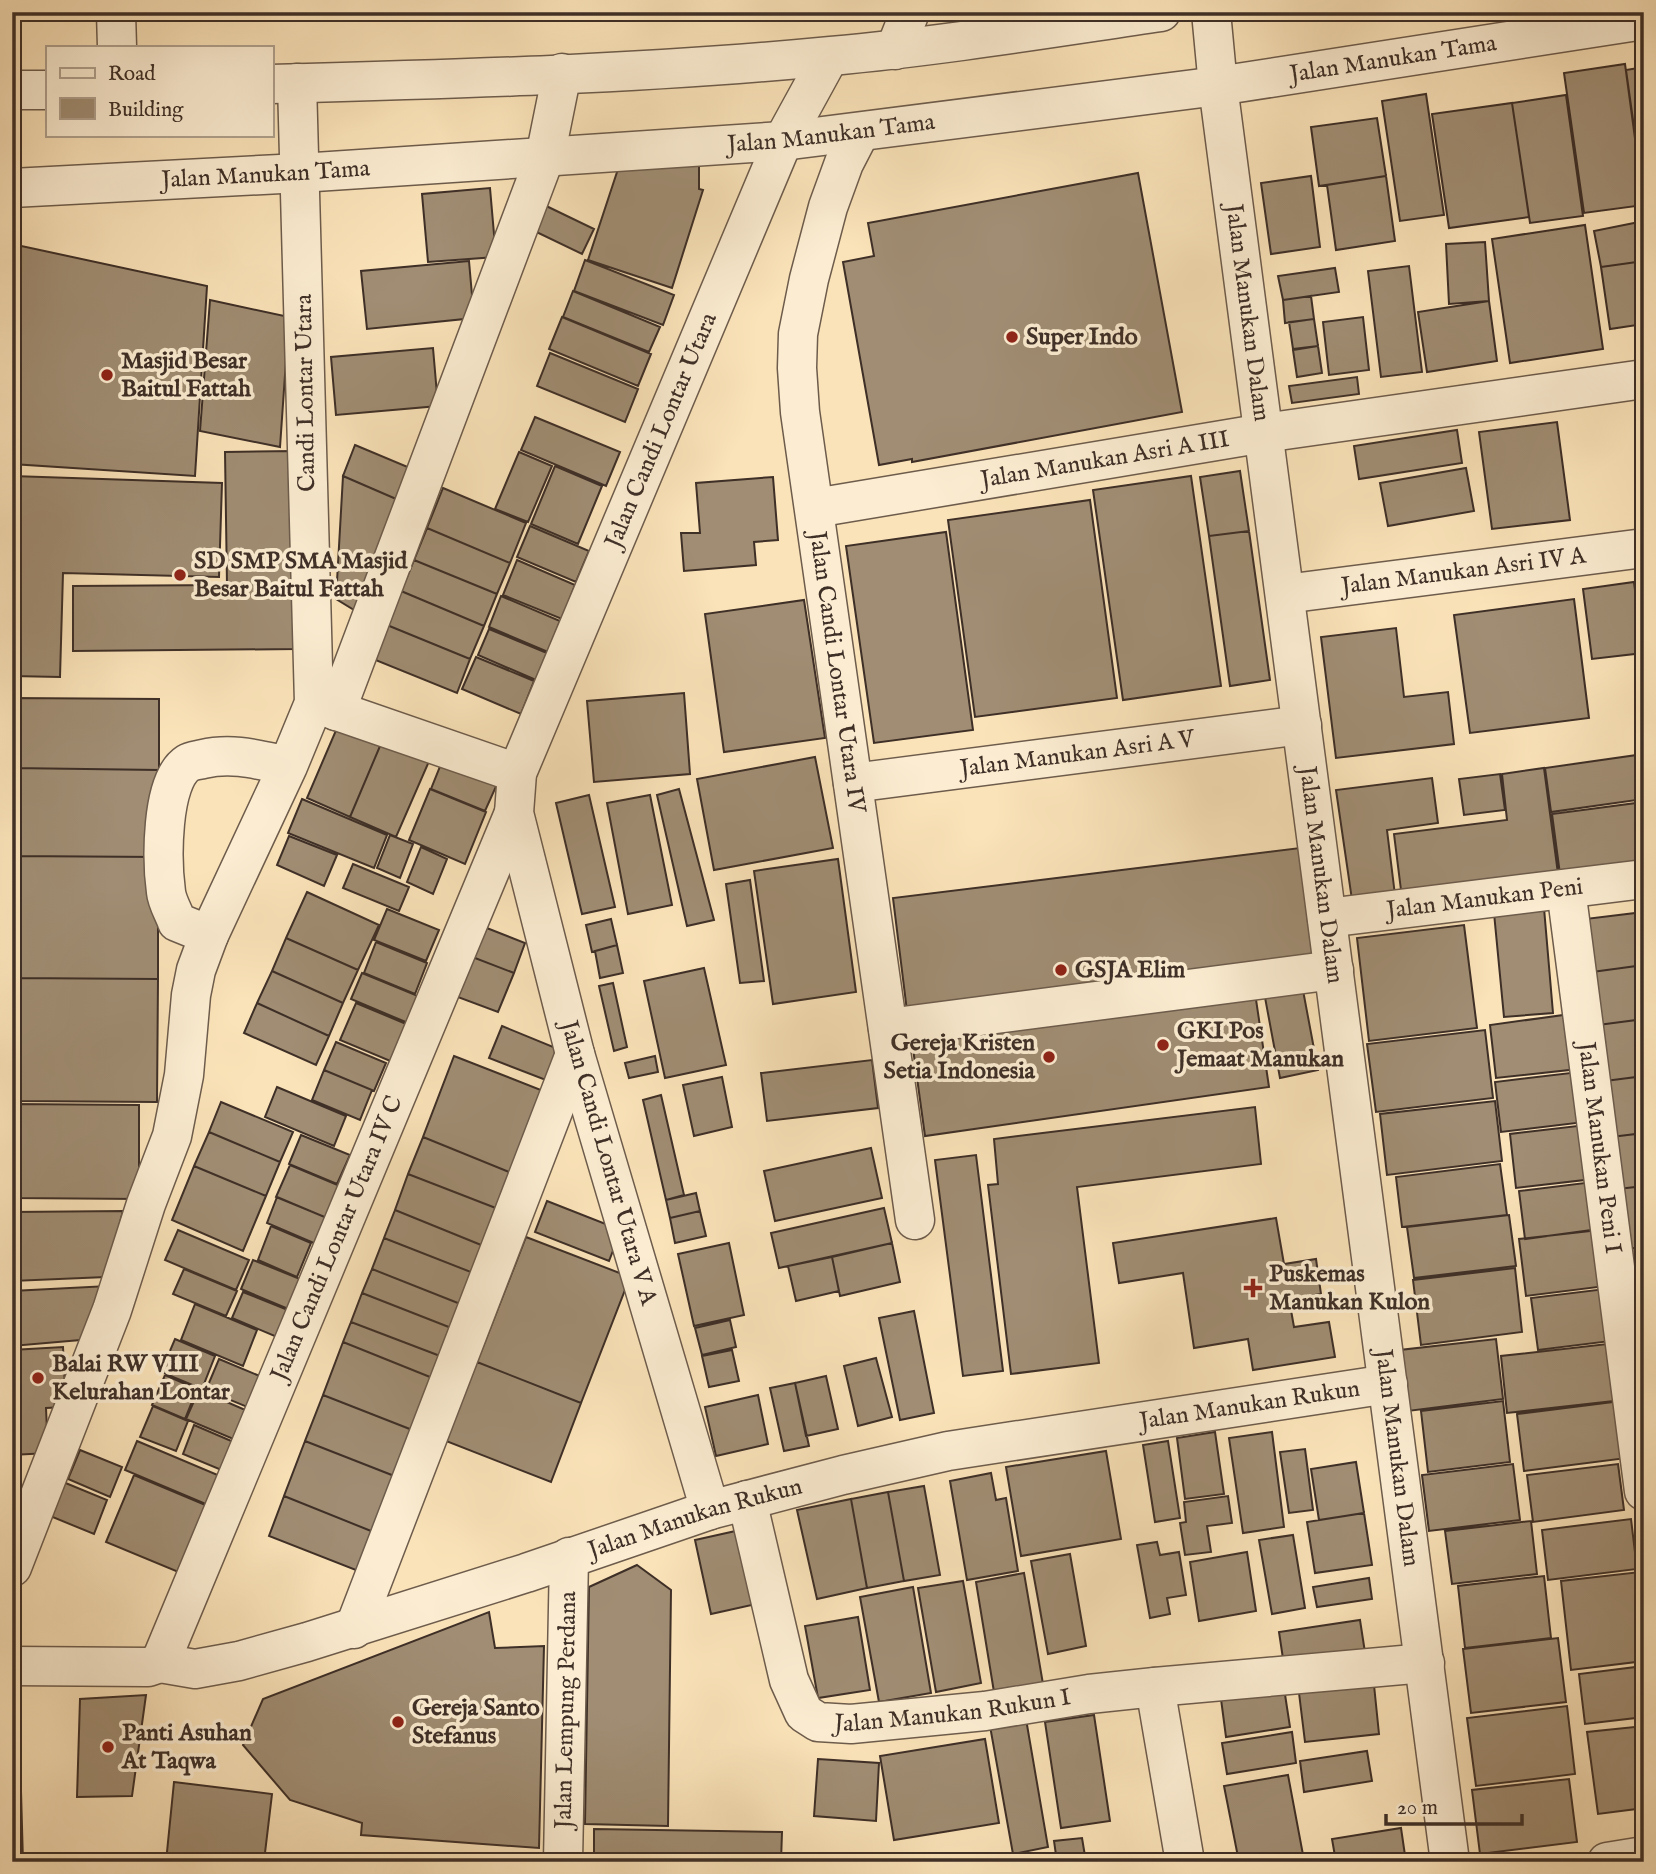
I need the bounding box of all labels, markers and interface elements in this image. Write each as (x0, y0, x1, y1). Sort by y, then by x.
street label: Jalan Manukan Tama (1284, 27, 1499, 91)
legend (46, 46, 273, 136)
text: Road (108, 61, 156, 88)
text: Building (108, 97, 184, 124)
street label: Jalan Manukan Tama (723, 106, 937, 160)
street label: Jalan Manukan Tama (158, 153, 372, 196)
street label: Jalan Manukan Dalam (1218, 199, 1277, 423)
street label: Candi Lontar Utara (289, 293, 323, 492)
street label: Jalan Candi Lontar Utara (597, 307, 725, 556)
place label: Super Indo (1026, 322, 1138, 353)
marker: Super Indo (1004, 329, 1020, 345)
place label: Masjid Besar Baitul Fattah (121, 346, 251, 405)
marker: Masjid Besar Baitul Fattah (99, 367, 115, 383)
street label: Jalan Manukan Asri A III (975, 424, 1232, 496)
street label: Jalan Candi Lontar Utara IV (801, 526, 873, 816)
street label: Jalan Manukan Asri IV A (1336, 540, 1589, 603)
place label: SD SMP SMA Masjid Besar Baitul Fattah (194, 546, 409, 605)
marker: SD SMP SMA Masjid Besar Baitul Fattah (172, 567, 188, 583)
street label: Jalan Manukan Asri A V (955, 723, 1198, 785)
street label: Jalan Manukan Dalam (1291, 761, 1351, 986)
street label: Jalan Manukan Peni (1382, 871, 1585, 926)
place label: GSJA Elim (1075, 955, 1186, 986)
marker: GSJA Elim (1053, 962, 1069, 978)
street label: Jalan Candi Lontar Utara V A (552, 1014, 664, 1310)
place label: GKI Pos Jemaat Manukan (1174, 1016, 1344, 1075)
place label: Gereja Kristen Setia Indonesia (884, 1028, 1036, 1087)
marker: GKI Pos Jemaat Manukan (1155, 1037, 1171, 1053)
street label: Jalan Manukan Peni I (1570, 1037, 1629, 1256)
marker: Gereja Kristen Setia Indonesia (1041, 1049, 1057, 1065)
street label: Jalan Candi Lontar Utara IV C (263, 1091, 410, 1388)
place label: Puskemas Manukan Kulon (1269, 1259, 1430, 1318)
marker: Puskemas Manukan Kulon (1243, 1278, 1263, 1298)
street label: Jalan Manukan Dalam (1367, 1344, 1427, 1569)
place label: Balai RW VIII Kelurahan Lontar (52, 1349, 230, 1408)
marker: Balai RW VIII Kelurahan Lontar (30, 1370, 46, 1386)
street label: Jalan Manukan Rukun (1134, 1373, 1362, 1438)
street label: Jalan Manukan Rukun (581, 1471, 806, 1567)
street label: Jalan Lempung Perdana (548, 1590, 584, 1832)
street label: Jalan Manukan Rukun I (830, 1682, 1073, 1740)
place label: Gereja Santo Stefanus (412, 1693, 540, 1752)
marker: Gereja Santo Stefanus (390, 1714, 406, 1730)
place label: Panti Asuhan At Taqwa (121, 1718, 252, 1777)
marker: Panti Asuhan At Taqwa (100, 1739, 116, 1755)
scale bar (1386, 1783, 1523, 1827)
text: 20 m (1397, 1795, 1438, 1822)

